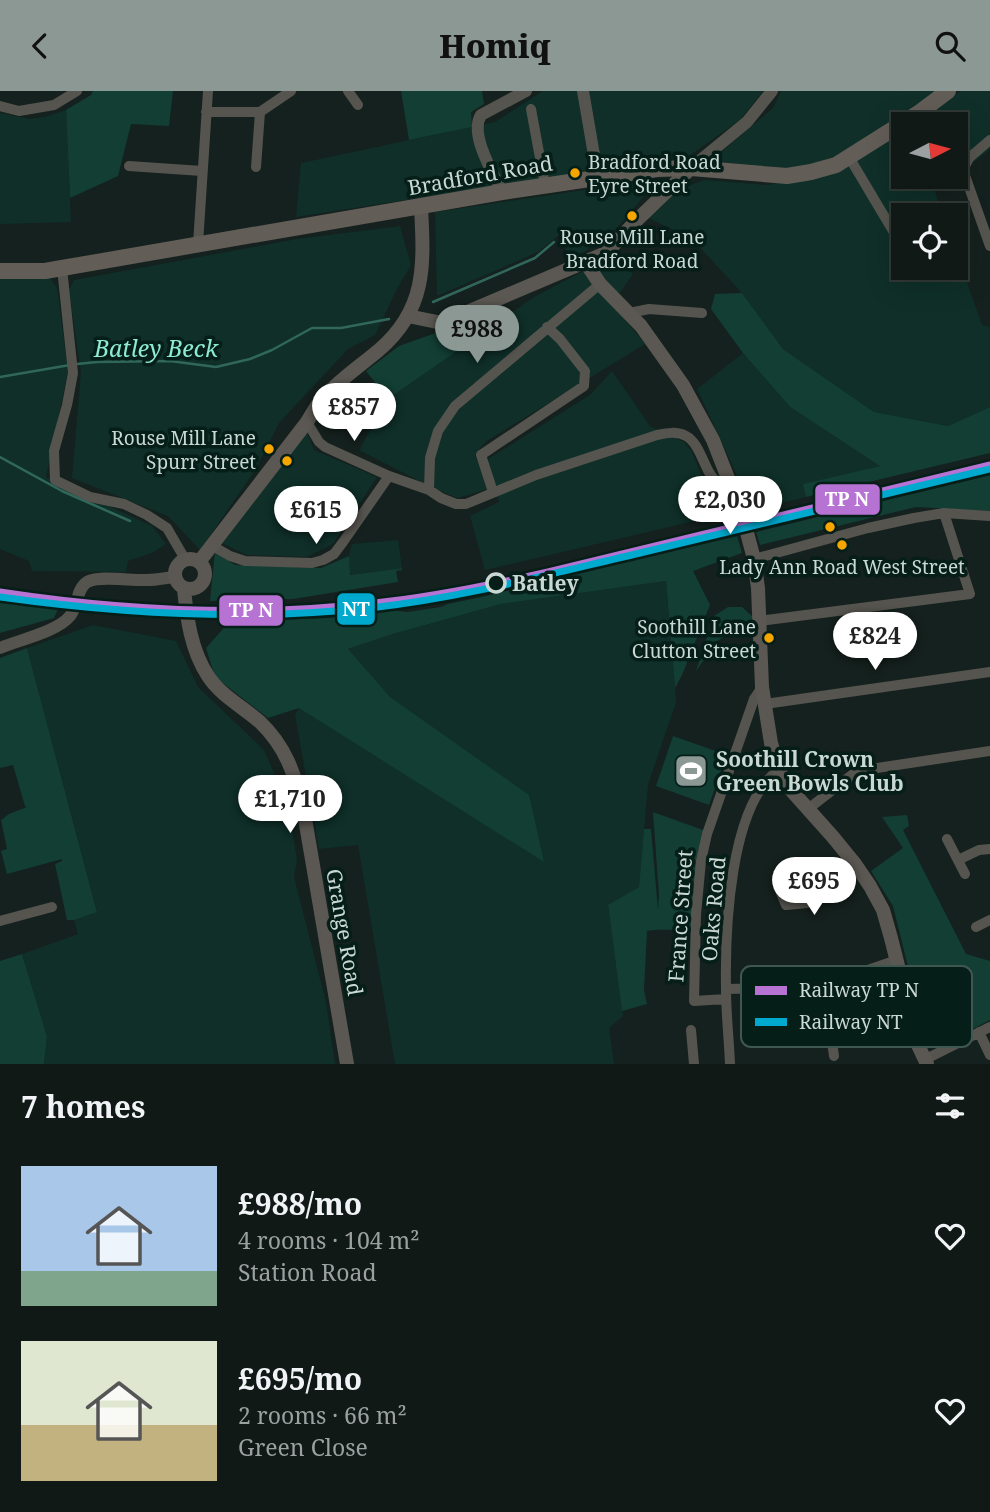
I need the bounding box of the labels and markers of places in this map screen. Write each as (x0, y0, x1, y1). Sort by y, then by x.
place label: Bradford Road Eyre Street (588, 149, 721, 199)
marker: Bradford Road Eyre Street (568, 166, 582, 180)
marker: Rouse Mill Lane Bradford Road (625, 209, 639, 223)
place label: Rouse Mill Lane Bradford Road (560, 224, 704, 274)
pin: £988 (436, 306, 518, 365)
pin: £857 (313, 383, 395, 443)
place label: Rouse Mill Lane Spurr Street (111, 425, 256, 475)
marker: Rouse Mill Lane Spurr Street (262, 442, 276, 456)
unlabelled marker (280, 454, 294, 468)
pin: £2,030 (673, 477, 787, 536)
pin: £615 (275, 487, 357, 546)
unlabelled marker (823, 520, 837, 534)
marker: Lady Ann Road West Street (835, 538, 849, 552)
place label: Lady Ann Road West Street (719, 554, 965, 580)
place label: Batley (512, 569, 580, 597)
marker: Batley (486, 573, 506, 593)
pin: £824 (834, 613, 916, 672)
place label: Soothill Lane Clutton Street (632, 614, 756, 664)
marker: Soothill Lane Clutton Street (762, 631, 776, 645)
place label: Soothill Crown Green Bowls Club (716, 745, 904, 797)
sports icon: Soothill Crown Green Bowls Club (672, 752, 710, 790)
pin: £1,710 (233, 775, 347, 835)
pin: £695 (773, 857, 855, 917)

